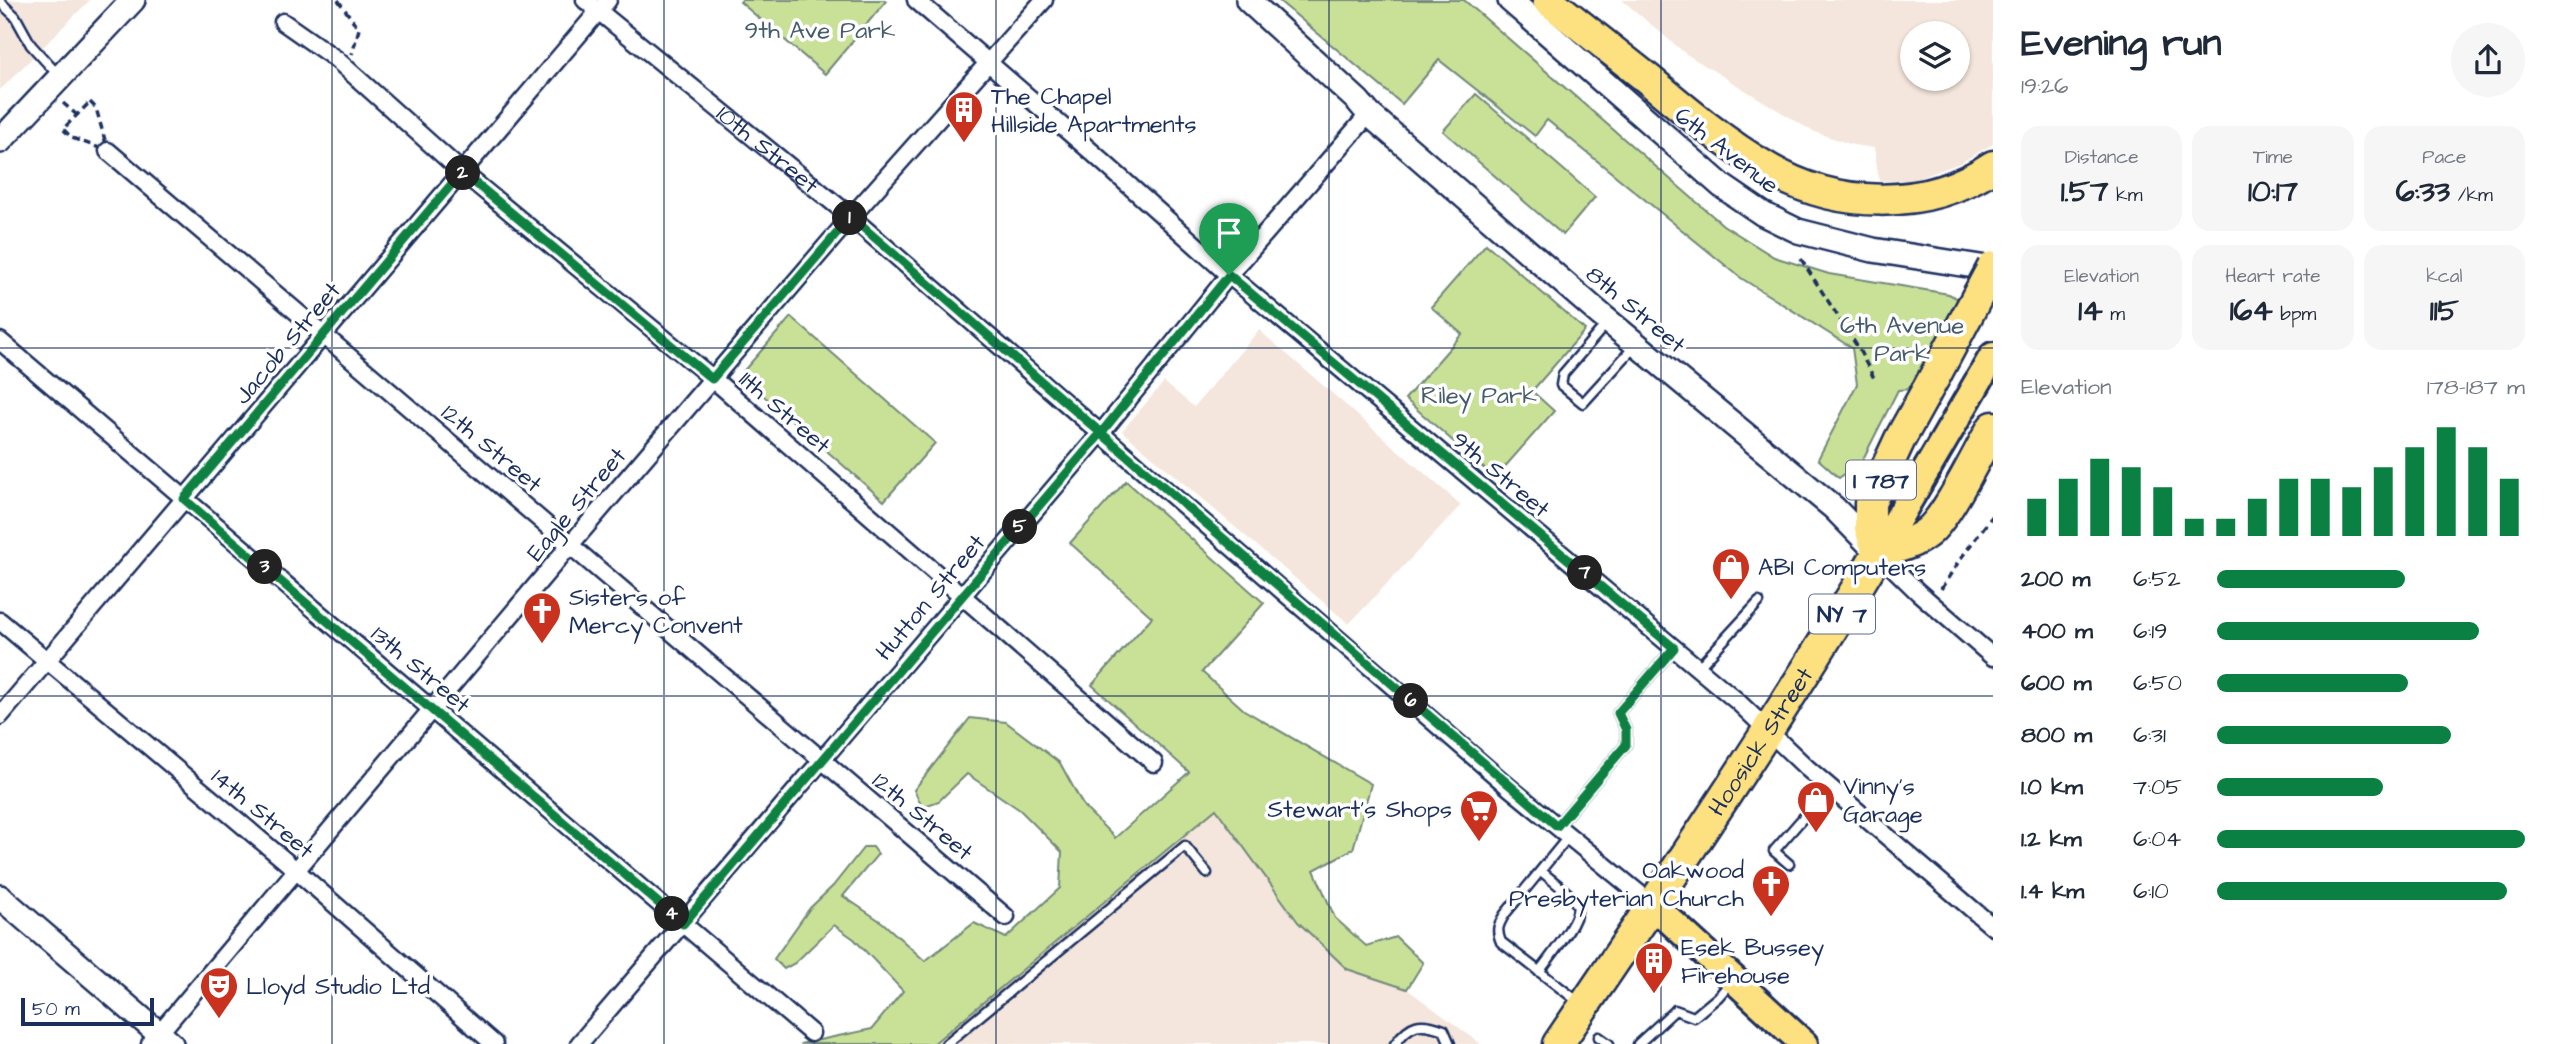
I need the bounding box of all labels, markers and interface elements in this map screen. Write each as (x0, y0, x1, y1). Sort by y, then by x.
park label: 9th Ave Park (745, 14, 896, 48)
text: Evening run (2021, 18, 2222, 70)
map controls (1900, 21, 1970, 91)
button: layers (1900, 21, 1970, 91)
button: share (2451, 23, 2525, 97)
text: 19:26 (2021, 70, 2068, 102)
place label: The Chapel Hillside Apartments (991, 80, 1197, 142)
building icon: The Chapel Hillside Apartments (943, 89, 985, 144)
street label: 10th Street (709, 98, 826, 202)
street label: 6th Avenue (1667, 99, 1786, 202)
text: Distance (2065, 144, 2139, 171)
text: Time (2253, 144, 2293, 171)
text: Pace (2422, 144, 2466, 171)
pin: 2 (446, 156, 480, 190)
text: 2 (457, 159, 468, 186)
text: 1.57 (2061, 171, 2109, 213)
text: 10:17 (2248, 171, 2298, 213)
text: 6:33 (2396, 171, 2450, 213)
text: km (2109, 182, 2143, 209)
text: /km (2450, 182, 2493, 209)
pin: 1 (832, 200, 868, 235)
pin (1199, 203, 1259, 275)
text: 1 (848, 204, 851, 231)
icon: arrive (1210, 214, 1248, 252)
street label: 8th Street (1578, 258, 1693, 362)
text: Elevation (2064, 263, 2139, 290)
text: Heart rate (2225, 263, 2321, 290)
text: kcal (2426, 263, 2463, 290)
street label: Jacob Street (226, 275, 349, 412)
text: 14 (2078, 290, 2103, 332)
text: 164 (2230, 290, 2273, 332)
text: 115 (2430, 290, 2459, 332)
text: m (2103, 301, 2125, 328)
text: bpm (2273, 301, 2316, 328)
park label: 6th Avenue Park (1840, 309, 1964, 371)
street label: 11th Street (731, 363, 838, 462)
text: Elevation (2021, 371, 2112, 403)
text: 178–187 m (2427, 371, 2525, 403)
park label: Riley Park (1421, 379, 1537, 414)
street label: 12th Street (434, 397, 549, 501)
street label: 9th Street (1444, 424, 1557, 526)
street label: Eagle Street (519, 440, 635, 570)
road number: I 787 (1846, 460, 1916, 500)
pin: 5 (1002, 510, 1038, 544)
text: 5 (1013, 513, 1026, 540)
street label: Hutton Street (868, 527, 994, 668)
shop icon: ABI Computers (1710, 546, 1752, 601)
pin: 3 (247, 550, 282, 584)
place label: ABI Computers (1758, 551, 1926, 585)
text: 3 (260, 553, 269, 580)
pin: 7 (1568, 556, 1602, 590)
text: 7 (1579, 559, 1590, 586)
text: 200 m (2021, 563, 2090, 595)
text: 6:52 (2133, 563, 2181, 595)
place label: Sisters of Mercy Convent (569, 581, 743, 644)
church icon: Sisters of Mercy Convent (521, 590, 563, 645)
road number: NY 7 (1809, 594, 1875, 634)
text: 400 m (2021, 615, 2093, 647)
text: 6:19 (2133, 615, 2167, 647)
street label: 13th Street (363, 618, 478, 722)
street label: Hoosick Street (1701, 661, 1822, 823)
text: 600 m (2021, 667, 2092, 699)
text: 6:50 (2133, 667, 2182, 699)
pin: 6 (1394, 684, 1428, 718)
text: 6 (1405, 687, 1416, 714)
text: 800 m (2021, 719, 2092, 751)
text: 6:31 (2133, 719, 2166, 751)
street label: 14th Street (204, 761, 321, 867)
street label: 12th Street (865, 765, 980, 869)
place label: Vinny's Garage (1843, 770, 1923, 833)
text: 1.0 km (2021, 771, 2083, 803)
text: 7:05 (2133, 771, 2182, 803)
shop icon: Vinny's Garage (1795, 779, 1837, 834)
supermarket icon: Stewart's Shops (1458, 788, 1500, 843)
place label: Stewart's Shops (1268, 793, 1452, 827)
text: 1.2 km (2021, 823, 2082, 855)
text: 6:04 (2133, 823, 2181, 855)
place label: Oakwood Presbyterian Church (1509, 854, 1744, 917)
church icon: Oakwood Presbyterian Church (1750, 863, 1792, 918)
text: 1.4 km (2021, 875, 2084, 907)
text: 6:10 (2133, 875, 2169, 907)
pin: 4 (654, 897, 690, 932)
text: 4 (665, 900, 678, 927)
place label: Esek Bussey Firehouse (1681, 931, 1824, 993)
building icon: Esek Bussey Firehouse (1633, 940, 1675, 995)
theatre icon: Lloyd Studio Ltd (198, 965, 240, 1020)
place label: Lloyd Studio Ltd (246, 970, 430, 1005)
scale bar (21, 995, 154, 1027)
text: 50 m (32, 996, 80, 1023)

